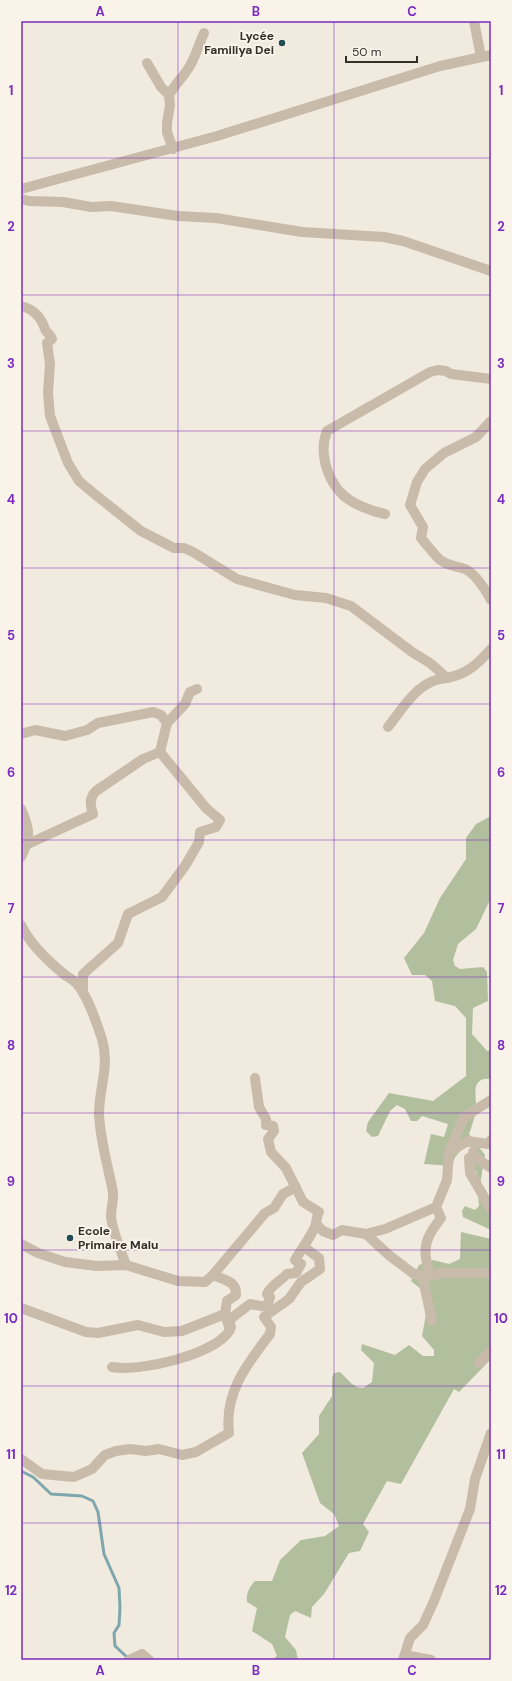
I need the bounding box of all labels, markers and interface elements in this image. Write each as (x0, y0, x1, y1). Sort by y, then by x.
text: A (95, 3, 105, 20)
text: B (252, 3, 260, 20)
text: C (407, 3, 417, 20)
place label: Lycée Familiya Dei (204, 28, 274, 58)
marker: Lycée Familiya Dei (277, 38, 287, 48)
scale bar (346, 38, 417, 64)
text: 50 m (352, 44, 381, 60)
text: 1 (9, 82, 13, 99)
text: 1 (499, 82, 503, 99)
text: 2 (7, 218, 15, 235)
text: 2 (497, 218, 505, 235)
text: 3 (7, 355, 15, 372)
text: 3 (497, 355, 505, 372)
text: 4 (7, 491, 15, 508)
text: 4 (497, 491, 505, 508)
text: 5 (7, 627, 15, 644)
text: 5 (497, 627, 505, 644)
text: 6 (7, 764, 15, 781)
text: 6 (497, 764, 505, 781)
text: 7 (8, 900, 15, 917)
text: 7 (498, 900, 505, 917)
text: 8 (7, 1037, 15, 1054)
text: 8 (497, 1037, 505, 1054)
text: 9 (7, 1173, 15, 1190)
text: 9 (497, 1173, 505, 1190)
place label: Ecole Primaire Malu (78, 1223, 158, 1253)
marker: Ecole Primaire Malu (65, 1233, 75, 1243)
text: 10 (4, 1310, 18, 1327)
text: 10 (494, 1310, 508, 1327)
text: 11 (6, 1446, 16, 1463)
text: 11 (496, 1446, 506, 1463)
text: 12 (5, 1582, 17, 1599)
text: 12 (495, 1582, 507, 1599)
text: A (95, 1662, 105, 1679)
text: B (252, 1662, 260, 1679)
text: C (407, 1662, 417, 1679)

